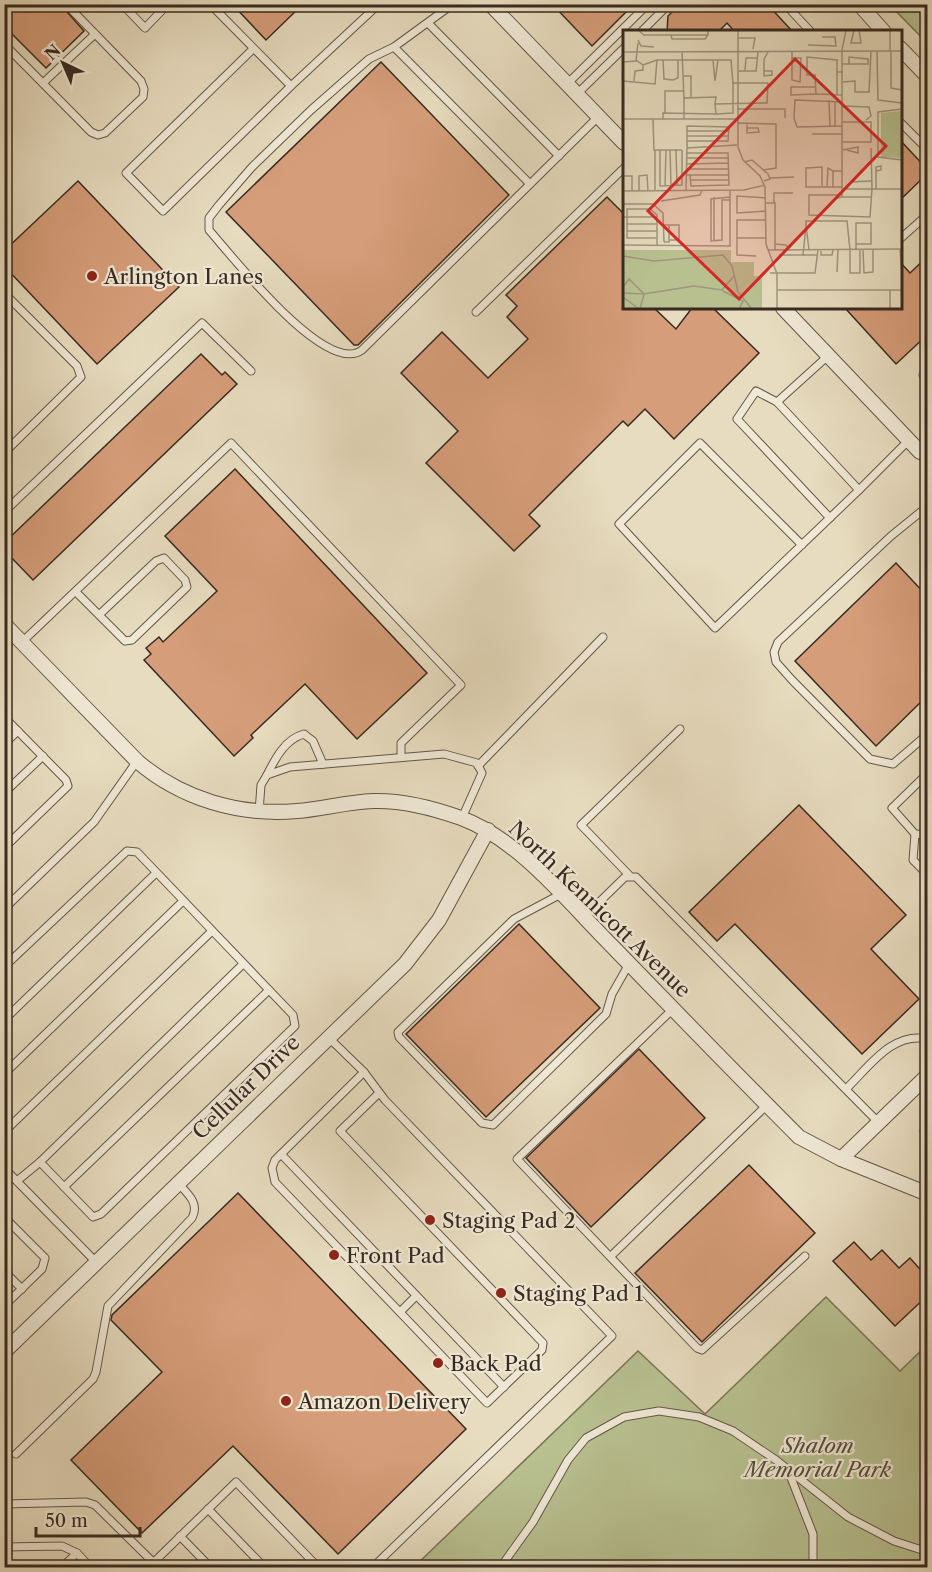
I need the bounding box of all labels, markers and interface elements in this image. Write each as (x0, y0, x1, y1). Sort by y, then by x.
inset map (623, 30, 902, 309)
north arrow (33, 33, 93, 93)
text: N (41, 40, 65, 64)
place label: Arlington Lanes (103, 264, 263, 289)
marker: Arlington Lanes (85, 269, 99, 283)
street label: North Kennicott Avenue (504, 816, 696, 1002)
street label: Cellular Drive (187, 1030, 305, 1144)
place label: Staging Pad 2 (442, 1208, 575, 1233)
marker: Staging Pad 2 (423, 1213, 437, 1227)
place label: Front Pad (346, 1243, 445, 1268)
marker: Front Pad (327, 1248, 341, 1262)
place label: Staging Pad 1 (513, 1281, 643, 1306)
marker: Staging Pad 1 (494, 1286, 508, 1300)
place label: Back Pad (450, 1351, 542, 1376)
marker: Back Pad (431, 1356, 445, 1370)
place label: Amazon Delivery (297, 1389, 471, 1414)
marker: Amazon Delivery (279, 1394, 293, 1408)
park label: Shalom Memorial Park (742, 1433, 891, 1482)
scale bar (36, 1500, 140, 1538)
text: 50 m (45, 1510, 88, 1532)

